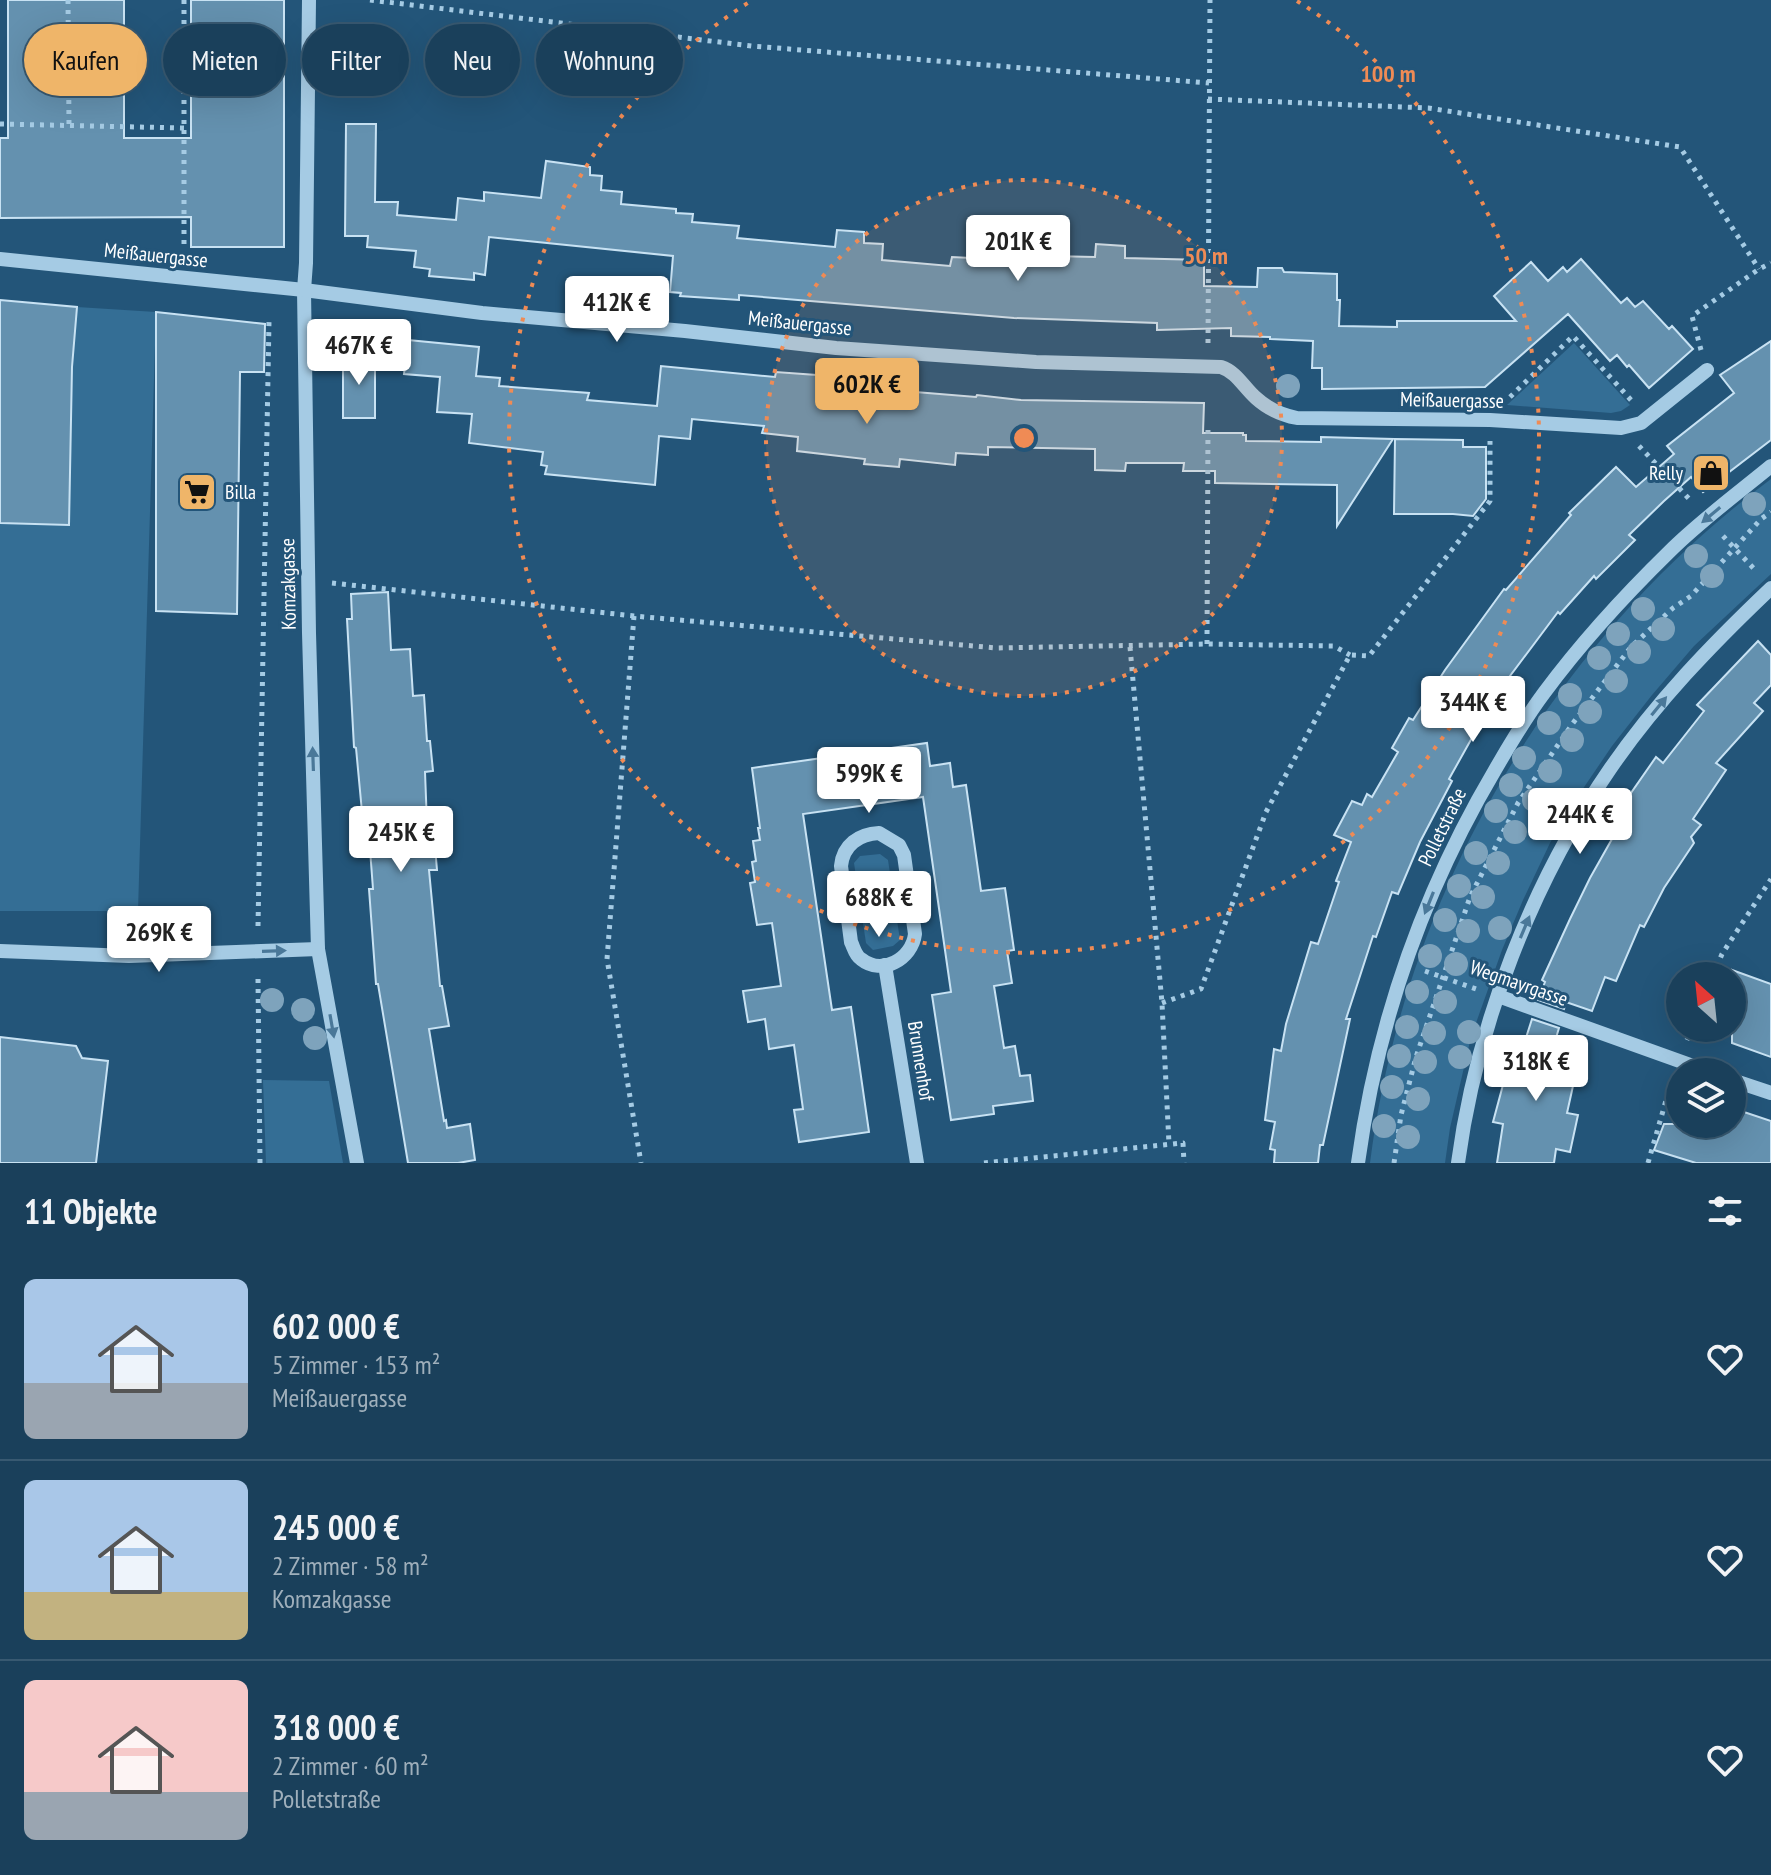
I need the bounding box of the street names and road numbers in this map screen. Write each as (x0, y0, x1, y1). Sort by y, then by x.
street label: Meißauergasse (103, 237, 209, 273)
street label: Meißauergasse (747, 305, 853, 341)
street label: Meißauergasse (1400, 386, 1504, 414)
street label: Komzakgasse (274, 538, 302, 630)
street label: Polletstraße (1412, 784, 1472, 870)
street label: Wegmayrgasse (1467, 954, 1571, 1012)
street label: Brunnenhof (902, 1019, 940, 1104)

